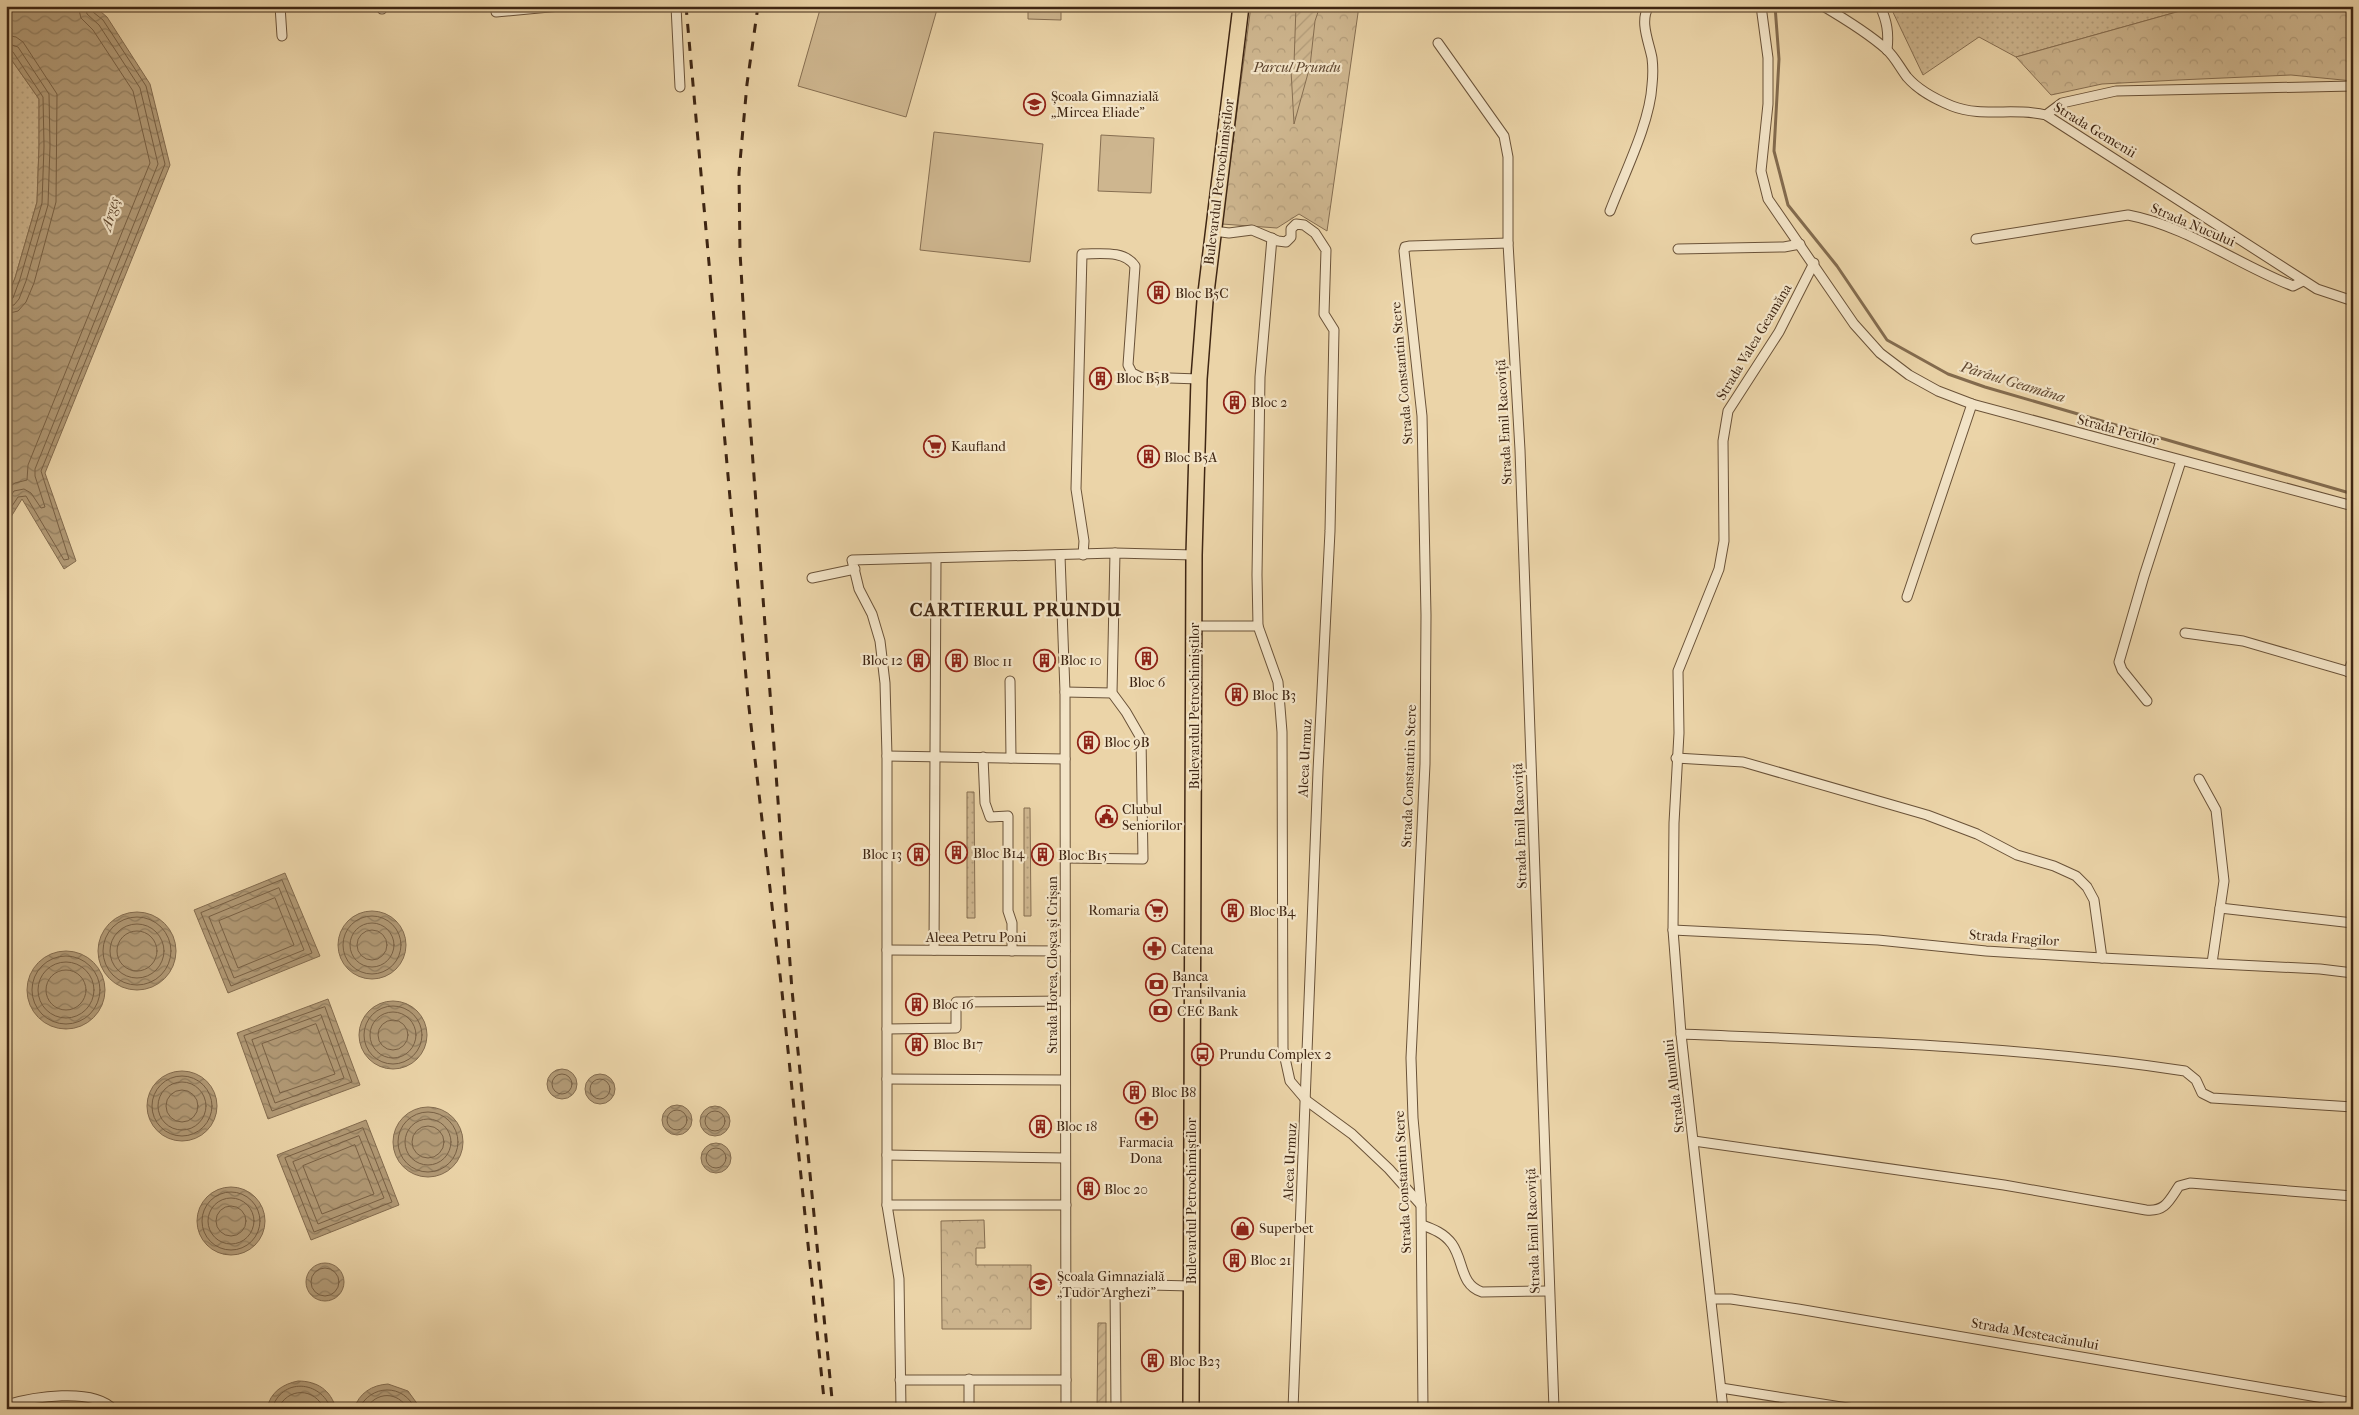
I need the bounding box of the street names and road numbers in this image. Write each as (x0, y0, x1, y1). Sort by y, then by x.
street label: Bulevardul Petrochimiștilor (1200, 98, 1238, 266)
street label: Strada Gemenii (2051, 99, 2139, 161)
street label: Strada Nucului (2148, 200, 2238, 250)
street label: Strada Valea Geamăna (1713, 280, 1796, 403)
street label: Strada Constantin Stere (1387, 301, 1417, 445)
street label: Strada Emil Racoviță (1492, 358, 1516, 485)
street label: Strada Perilor (2075, 411, 2161, 449)
street label: Bulevardul Petrochimiștilor (1186, 622, 1203, 790)
street label: Strada Constantin Stere (1398, 704, 1420, 848)
street label: Aleea Urmuz (1294, 718, 1316, 799)
street label: Strada Emil Racoviță (1509, 762, 1531, 889)
street label: Strada Horea, Cloșca și Crișan (1044, 876, 1061, 1054)
street label: Strada Fragilor (1968, 926, 2060, 950)
street label: Aleea Petru Poni (925, 929, 1026, 946)
street label: Strada Alunului (1660, 1038, 1688, 1134)
street label: Strada Constantin Stere (1391, 1110, 1415, 1254)
street label: Bulevardul Petrochimiștilor (1183, 1117, 1200, 1285)
street label: Aleea Urmuz (1279, 1122, 1301, 1203)
street label: Strada Emil Racoviță (1522, 1167, 1544, 1294)
street label: Strada Mesteacănului (1970, 1314, 2100, 1354)

